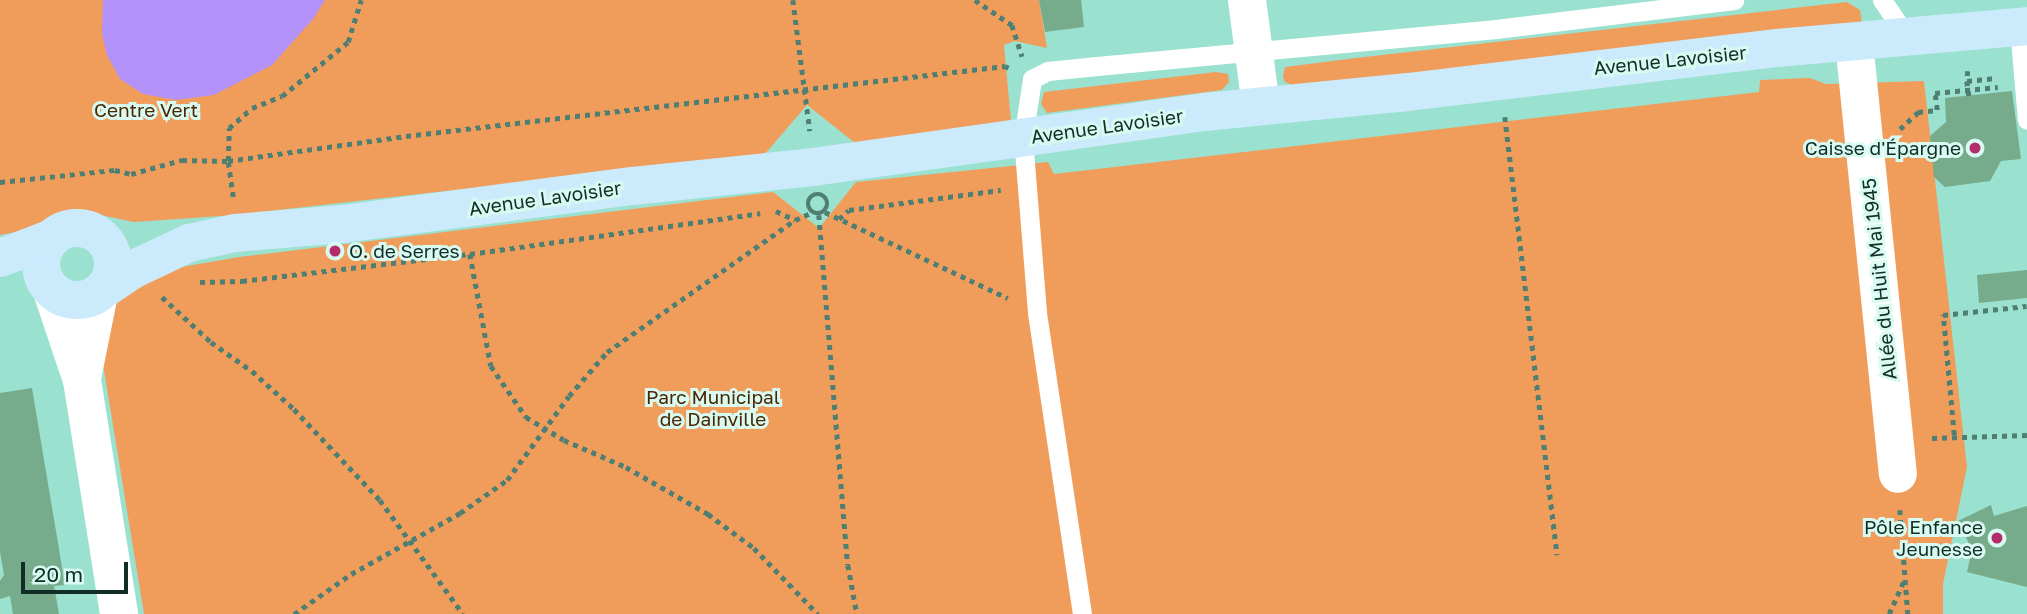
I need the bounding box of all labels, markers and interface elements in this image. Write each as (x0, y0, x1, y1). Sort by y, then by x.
street label: Avenue Lavoisier (1592, 41, 1748, 79)
park label: Centre Vert (94, 99, 198, 121)
street label: Avenue Lavoisier (1029, 104, 1185, 148)
place label: Caisse d'Épargne (1805, 137, 1961, 159)
marker: Caisse d'Épargne (1967, 140, 1983, 156)
street label: Avenue Lavoisier (467, 176, 623, 220)
street label: Allée du Huit Mai 1945 (1857, 177, 1901, 381)
place label: O. de Serres (349, 240, 459, 262)
marker: O. de Serres (327, 243, 343, 259)
park label: Parc Municipal de Dainville (646, 386, 780, 430)
place label: Pôle Enfance Jeunesse (1864, 516, 1983, 560)
marker: Pôle Enfance Jeunesse (1989, 530, 2005, 546)
scale bar (24, 548, 131, 592)
text: 20 m (34, 561, 83, 587)

